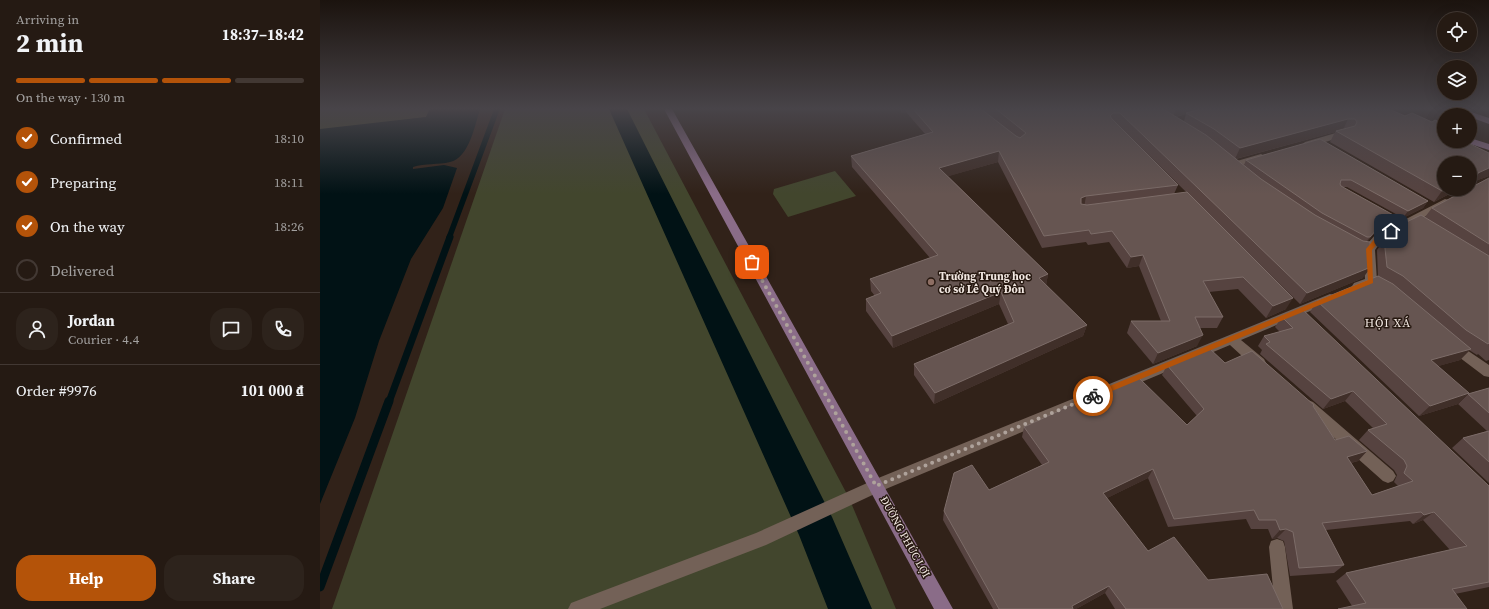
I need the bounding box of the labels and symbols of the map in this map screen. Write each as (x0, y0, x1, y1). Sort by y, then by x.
pin (1374, 214, 1408, 248)
pin (735, 245, 769, 279)
place label: Trường Trung học cơ sở Lê Quý Đôn (939, 269, 1031, 297)
marker: Trường Trung học cơ sở Lê Quý Đôn (926, 277, 936, 287)
district label: HỘI XÁ (1365, 315, 1411, 331)
courier (1073, 376, 1113, 416)
street label: ĐƯỜNG PHÚC LỢI (876, 494, 934, 580)

